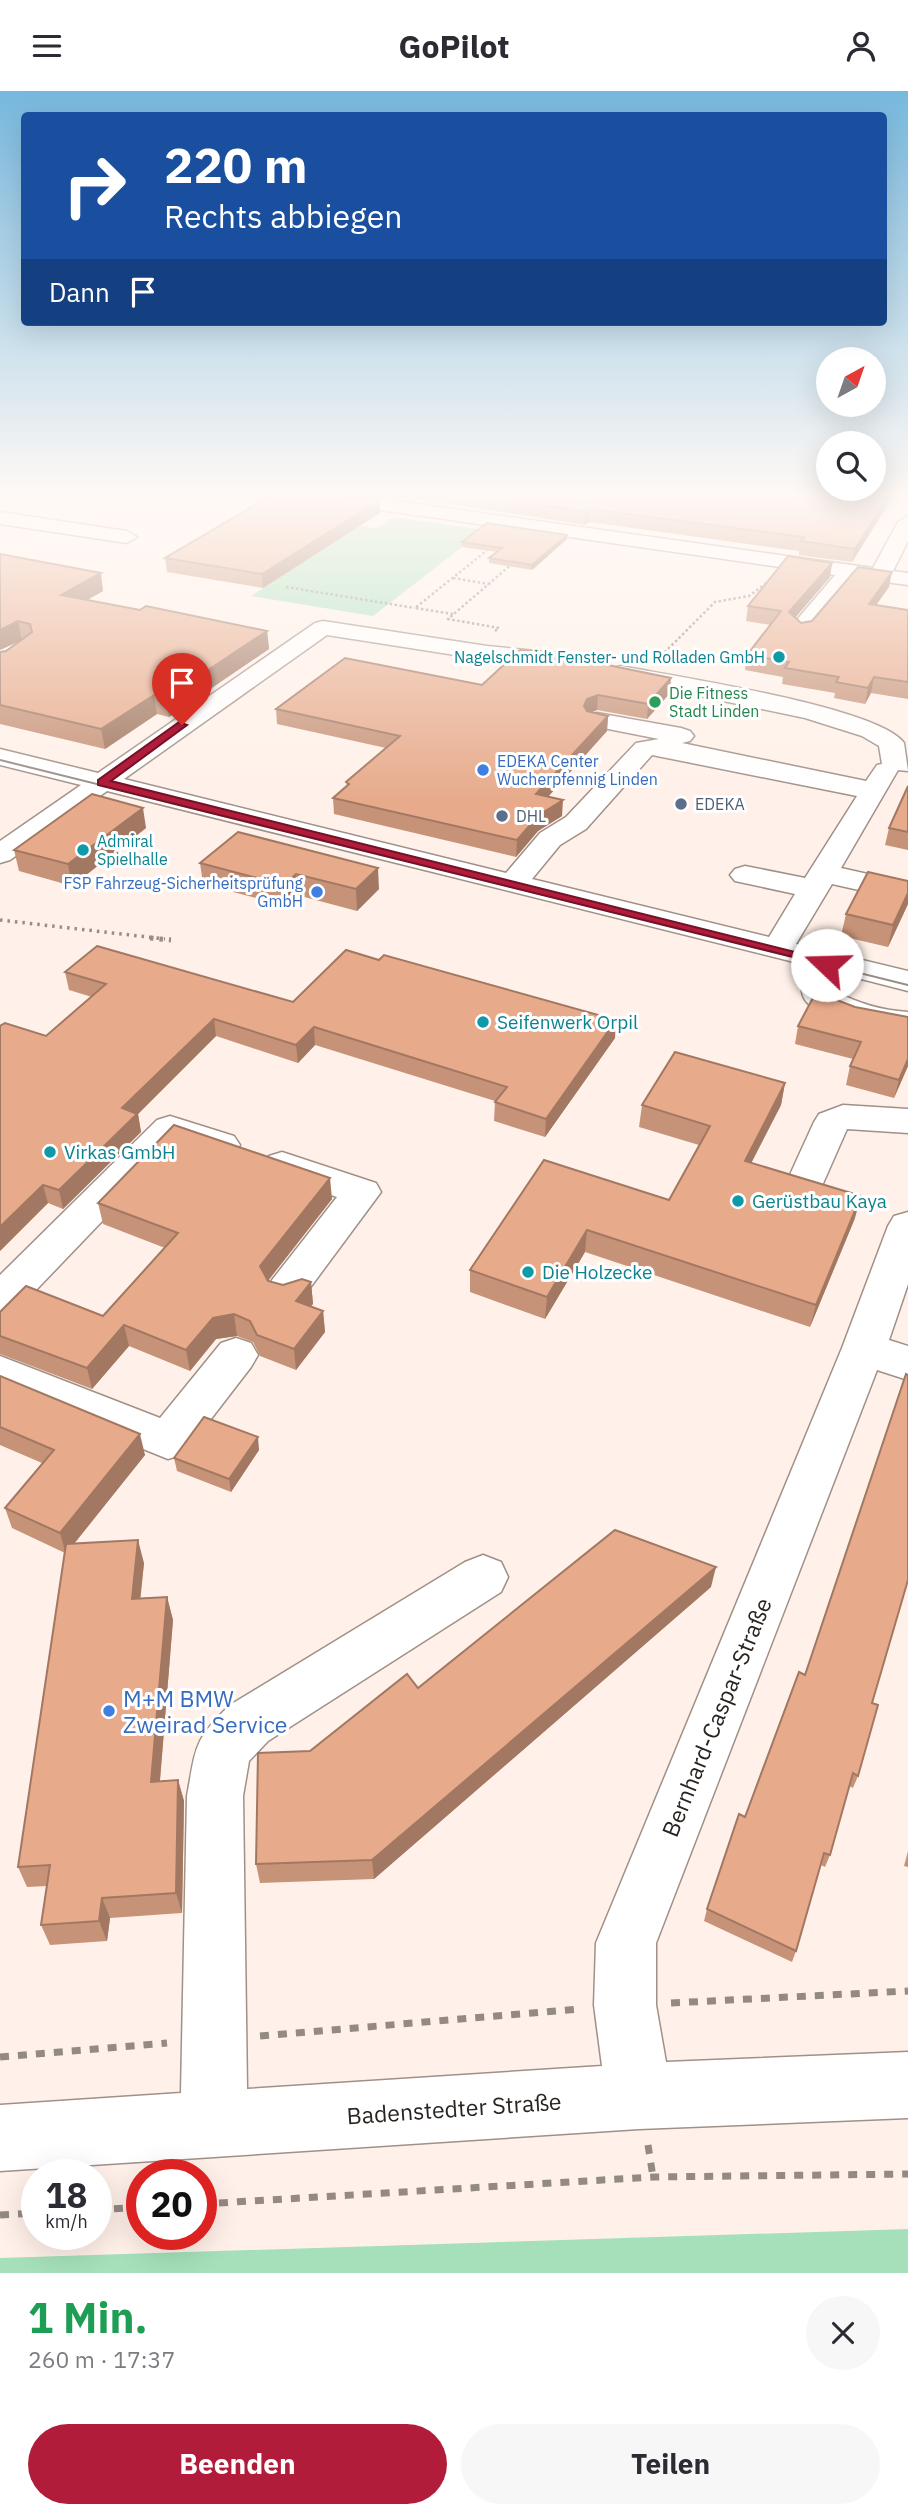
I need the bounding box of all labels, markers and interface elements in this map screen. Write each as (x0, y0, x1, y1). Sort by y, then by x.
text: GoPilot (398, 25, 510, 67)
icon: menu (28, 27, 66, 65)
icon: person (842, 27, 880, 65)
text: 220 m (164, 133, 308, 196)
icon: right (49, 140, 140, 231)
text: Rechts abbiegen (164, 195, 402, 237)
icon: arrive (124, 273, 162, 311)
text: Dann (49, 275, 110, 309)
north arrow (816, 347, 886, 417)
map controls (816, 347, 886, 501)
button: search (816, 431, 886, 501)
place label: Nagelschmidt Fenster- und Rolladen GmbH (454, 647, 765, 667)
marker: Nagelschmidt Fenster- und Rolladen GmbH (771, 649, 787, 665)
pin (152, 653, 212, 725)
icon: arrive (163, 664, 201, 702)
place label: Die Fitness Stadt Linden (669, 683, 759, 721)
marker: Die Fitness Stadt Linden (647, 694, 663, 710)
place label: EDEKA Center Wucherpfennig Linden (497, 751, 658, 789)
marker: EDEKA Center Wucherpfennig Linden (475, 762, 491, 778)
place label: EDEKA (695, 794, 745, 814)
marker: EDEKA (673, 796, 689, 812)
place label: DHL (516, 806, 546, 826)
marker: DHL (494, 808, 510, 824)
place label: Admiral Spielhalle (97, 831, 168, 869)
marker: Admiral Spielhalle (75, 842, 91, 858)
place label: FSP Fahrzeug-Sicherheitsprüfung GmbH (63, 873, 304, 911)
marker: FSP Fahrzeug-Sicherheitsprüfung GmbH (309, 884, 325, 900)
position arrow (790, 928, 864, 1002)
place label: Seifenwerk Orpil (497, 1010, 638, 1034)
marker: Seifenwerk Orpil (475, 1014, 491, 1030)
place label: Virkas GmbH (64, 1140, 175, 1164)
marker: Virkas GmbH (42, 1144, 58, 1160)
place label: Gerüstbau Kaya (752, 1189, 887, 1213)
marker: Gerüstbau Kaya (730, 1193, 746, 1209)
place label: Die Holzecke (542, 1260, 652, 1284)
marker: Die Holzecke (520, 1264, 536, 1280)
street label: Bernhard-Caspar-Straße (654, 1593, 778, 1841)
place label: M+M BMW Zweirad Service (123, 1683, 287, 1739)
marker: M+M BMW Zweirad Service (101, 1703, 117, 1719)
street label: Badenstedter Straße (346, 2086, 562, 2130)
speed limit sign: 20 (126, 2159, 217, 2250)
text: 18 (45, 2172, 88, 2218)
text: km/h (45, 2210, 88, 2233)
text: 1 Min. (28, 2290, 148, 2345)
button: close (806, 2296, 880, 2370)
text: 260 m · 17:37 (28, 2344, 175, 2374)
button: Beenden (28, 2424, 447, 2504)
button: Teilen (461, 2424, 880, 2504)

